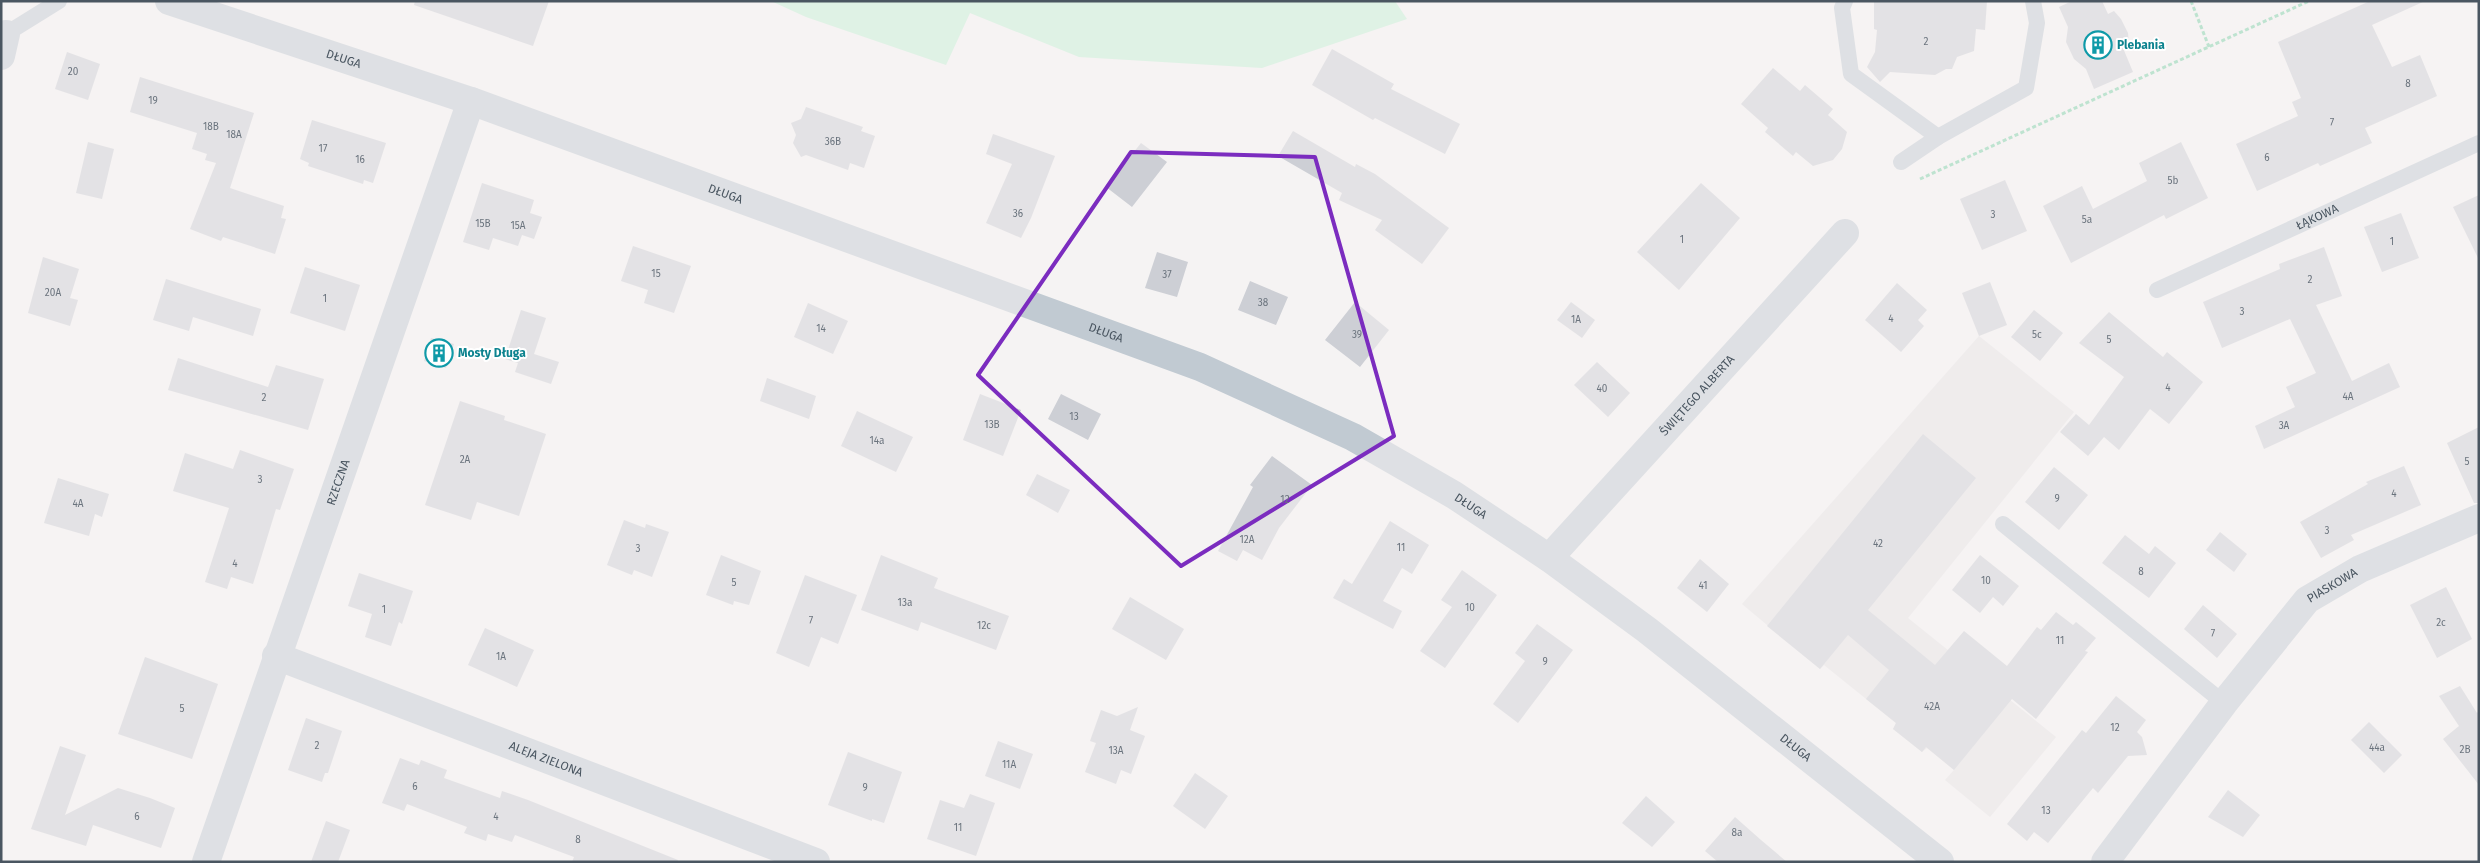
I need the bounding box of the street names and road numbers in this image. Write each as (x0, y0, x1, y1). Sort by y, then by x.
street label: DŁUGA (324, 47, 363, 71)
street label: DŁUGA (706, 181, 745, 207)
street label: ŁĄKOWA (2294, 201, 2341, 233)
street label: DŁUGA (1087, 320, 1125, 345)
street label: ŚWIĘTEGO ALBERTA (1656, 352, 1737, 439)
street label: RZECZNA (324, 457, 353, 507)
street label: DŁUGA (1452, 490, 1490, 522)
street label: PIASKOWA (2304, 565, 2360, 605)
street label: DŁUGA (1777, 731, 1814, 764)
street label: ALEJA ZIELONA (507, 739, 585, 779)

